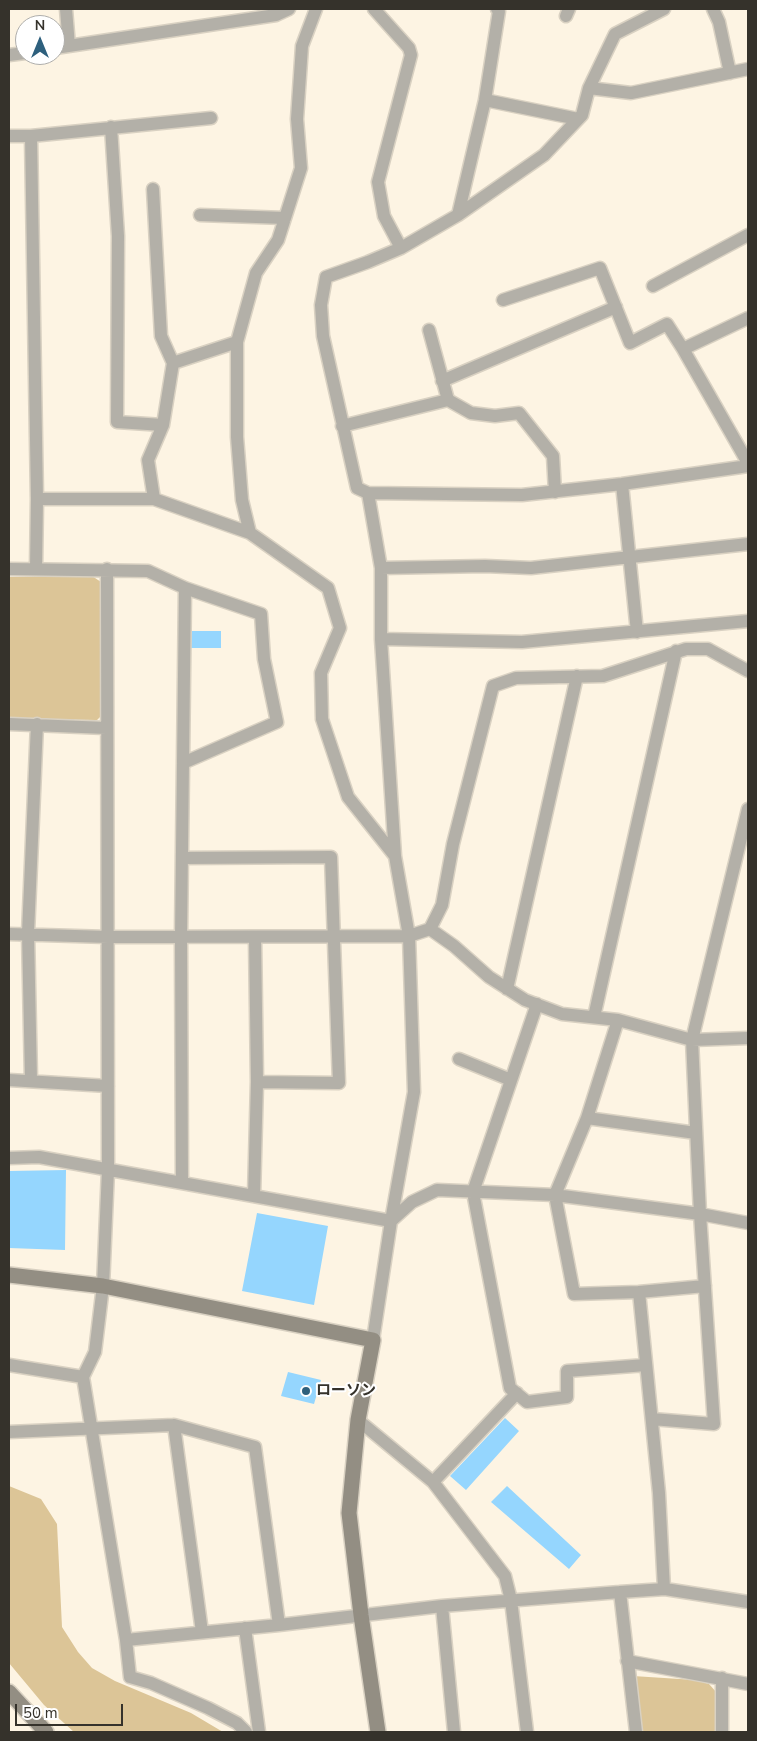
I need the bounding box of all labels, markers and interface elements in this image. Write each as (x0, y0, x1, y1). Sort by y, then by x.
north arrow (15, 15, 65, 65)
text: N (35, 16, 45, 35)
place label: ローソン (316, 1382, 376, 1400)
marker: ローソン (300, 1385, 312, 1397)
scale bar (18, 1694, 125, 1726)
text: 50 m (23, 1703, 58, 1723)

